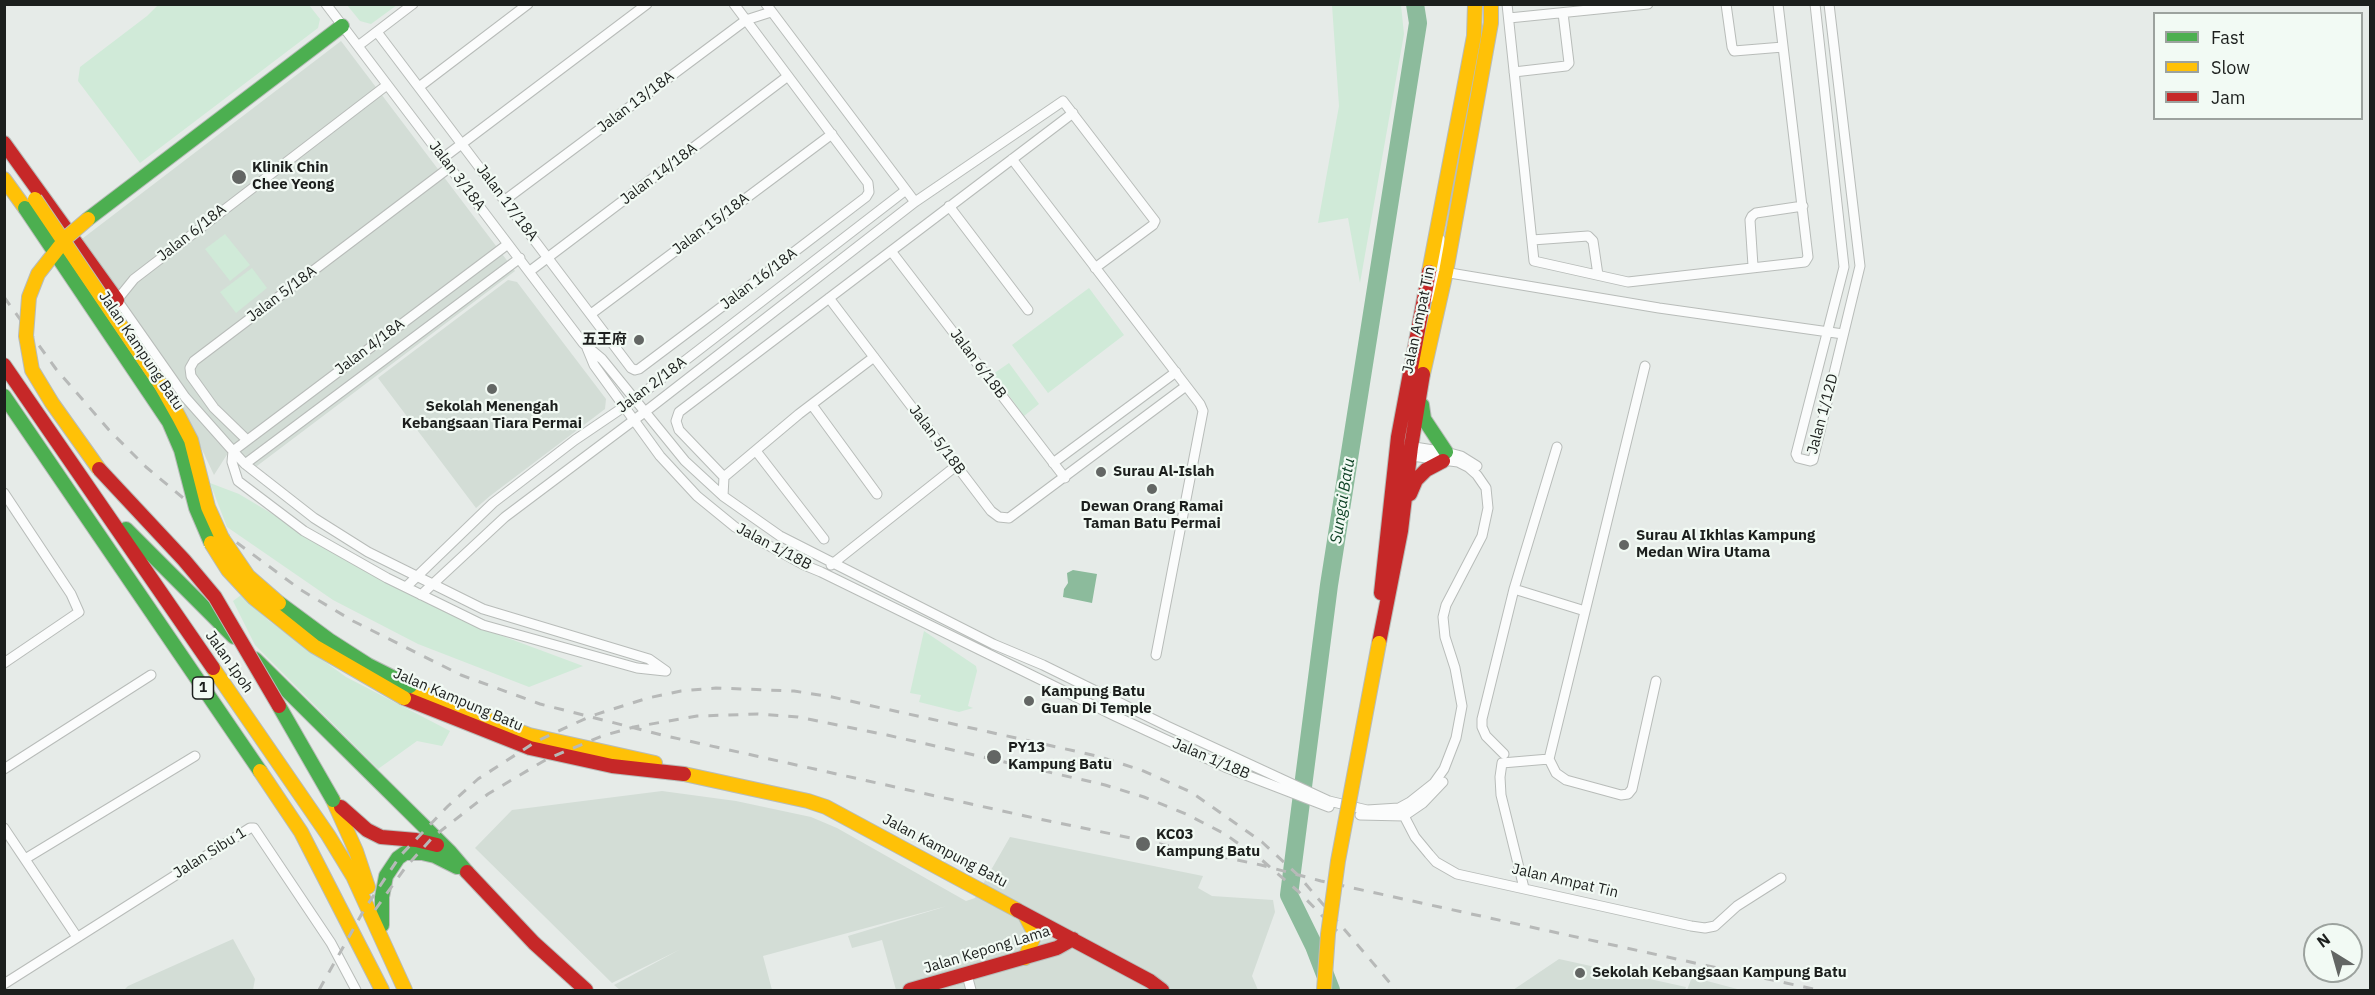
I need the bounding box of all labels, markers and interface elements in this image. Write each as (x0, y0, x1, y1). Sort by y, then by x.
legend (2153, 12, 2363, 120)
text: Fast (2211, 26, 2245, 49)
text: Slow (2211, 56, 2250, 79)
street label: Jalan 13/18A (594, 67, 678, 137)
text: Jam (2211, 86, 2246, 109)
street label: Jalan 3/18A (425, 138, 489, 214)
street label: Jalan 14/18A (617, 139, 701, 209)
place label: Klinik Chin Chee Yeong (252, 159, 334, 194)
street label: Jalan 17/18A (472, 161, 542, 245)
marker: Klinik Chin Chee Yeong (230, 168, 248, 186)
street label: Jalan 15/18A (669, 189, 753, 259)
street label: Jalan 6/18A (154, 201, 230, 265)
street label: Jalan 16/18A (717, 244, 801, 314)
street label: Jalan 5/18A (244, 262, 320, 326)
street label: Jalan Ampat Tin (1399, 265, 1439, 375)
street label: Jalan Kampung Batu (95, 288, 187, 414)
street label: Jalan 4/18A (332, 315, 408, 379)
street label: Jalan 6/18B (946, 326, 1010, 402)
place label: 五王府 (582, 331, 627, 349)
marker: 五王府 (632, 333, 646, 347)
street label: Jalan 2/18A (614, 353, 690, 417)
street label: Jalan 1/12D (1804, 372, 1842, 456)
marker: Sekolah Menengah Kebangsaan Tiara Permai (485, 382, 499, 396)
place label: Sekolah Menengah Kebangsaan Tiara Permai (402, 398, 582, 433)
street label: Jalan 5/18B (905, 402, 969, 478)
water label: Sungai Batu (1327, 457, 1359, 545)
place label: Surau Al-Islah (1113, 463, 1214, 481)
marker: Surau Al-Islah (1094, 465, 1108, 479)
marker: Dewan Orang Ramai Taman Batu Permai (1145, 482, 1159, 496)
place label: Dewan Orang Ramai Taman Batu Permai (1081, 498, 1223, 533)
street label: Jalan 1/18B (733, 520, 815, 574)
place label: Surau Al Ikhlas Kampung Medan Wira Utama (1636, 527, 1815, 562)
marker: Surau Al Ikhlas Kampung Medan Wira Utama (1617, 538, 1631, 552)
street label: Jalan Ipoh (201, 628, 257, 696)
street label: Jalan Kampung Batu (391, 665, 525, 735)
road number: 1 (192, 677, 214, 699)
place label: Kampung Batu Guan Di Temple (1041, 683, 1152, 718)
marker: Kampung Batu Guan Di Temple (1022, 694, 1036, 708)
street label: Jalan 1/18B (1170, 735, 1252, 783)
place label: PY13 Kampung Batu (1008, 739, 1112, 774)
marker: PY13 Kampung Batu (985, 748, 1003, 766)
street label: Jalan Kampung Batu (879, 810, 1011, 892)
street label: Jalan Sibu 1 (170, 824, 250, 882)
place label: KC03 Kampung Batu (1156, 826, 1260, 861)
marker: KC03 Kampung Batu (1134, 835, 1152, 853)
street label: Jalan Ampat Tin (1510, 860, 1620, 902)
street label: Jalan Kepong Lama (922, 922, 1052, 978)
north arrow (2303, 923, 2363, 983)
text: N (2313, 929, 2334, 952)
place label: Sekolah Kebangsaan Kampung Batu (1592, 964, 1847, 982)
marker: Sekolah Kebangsaan Kampung Batu (1573, 966, 1587, 980)

